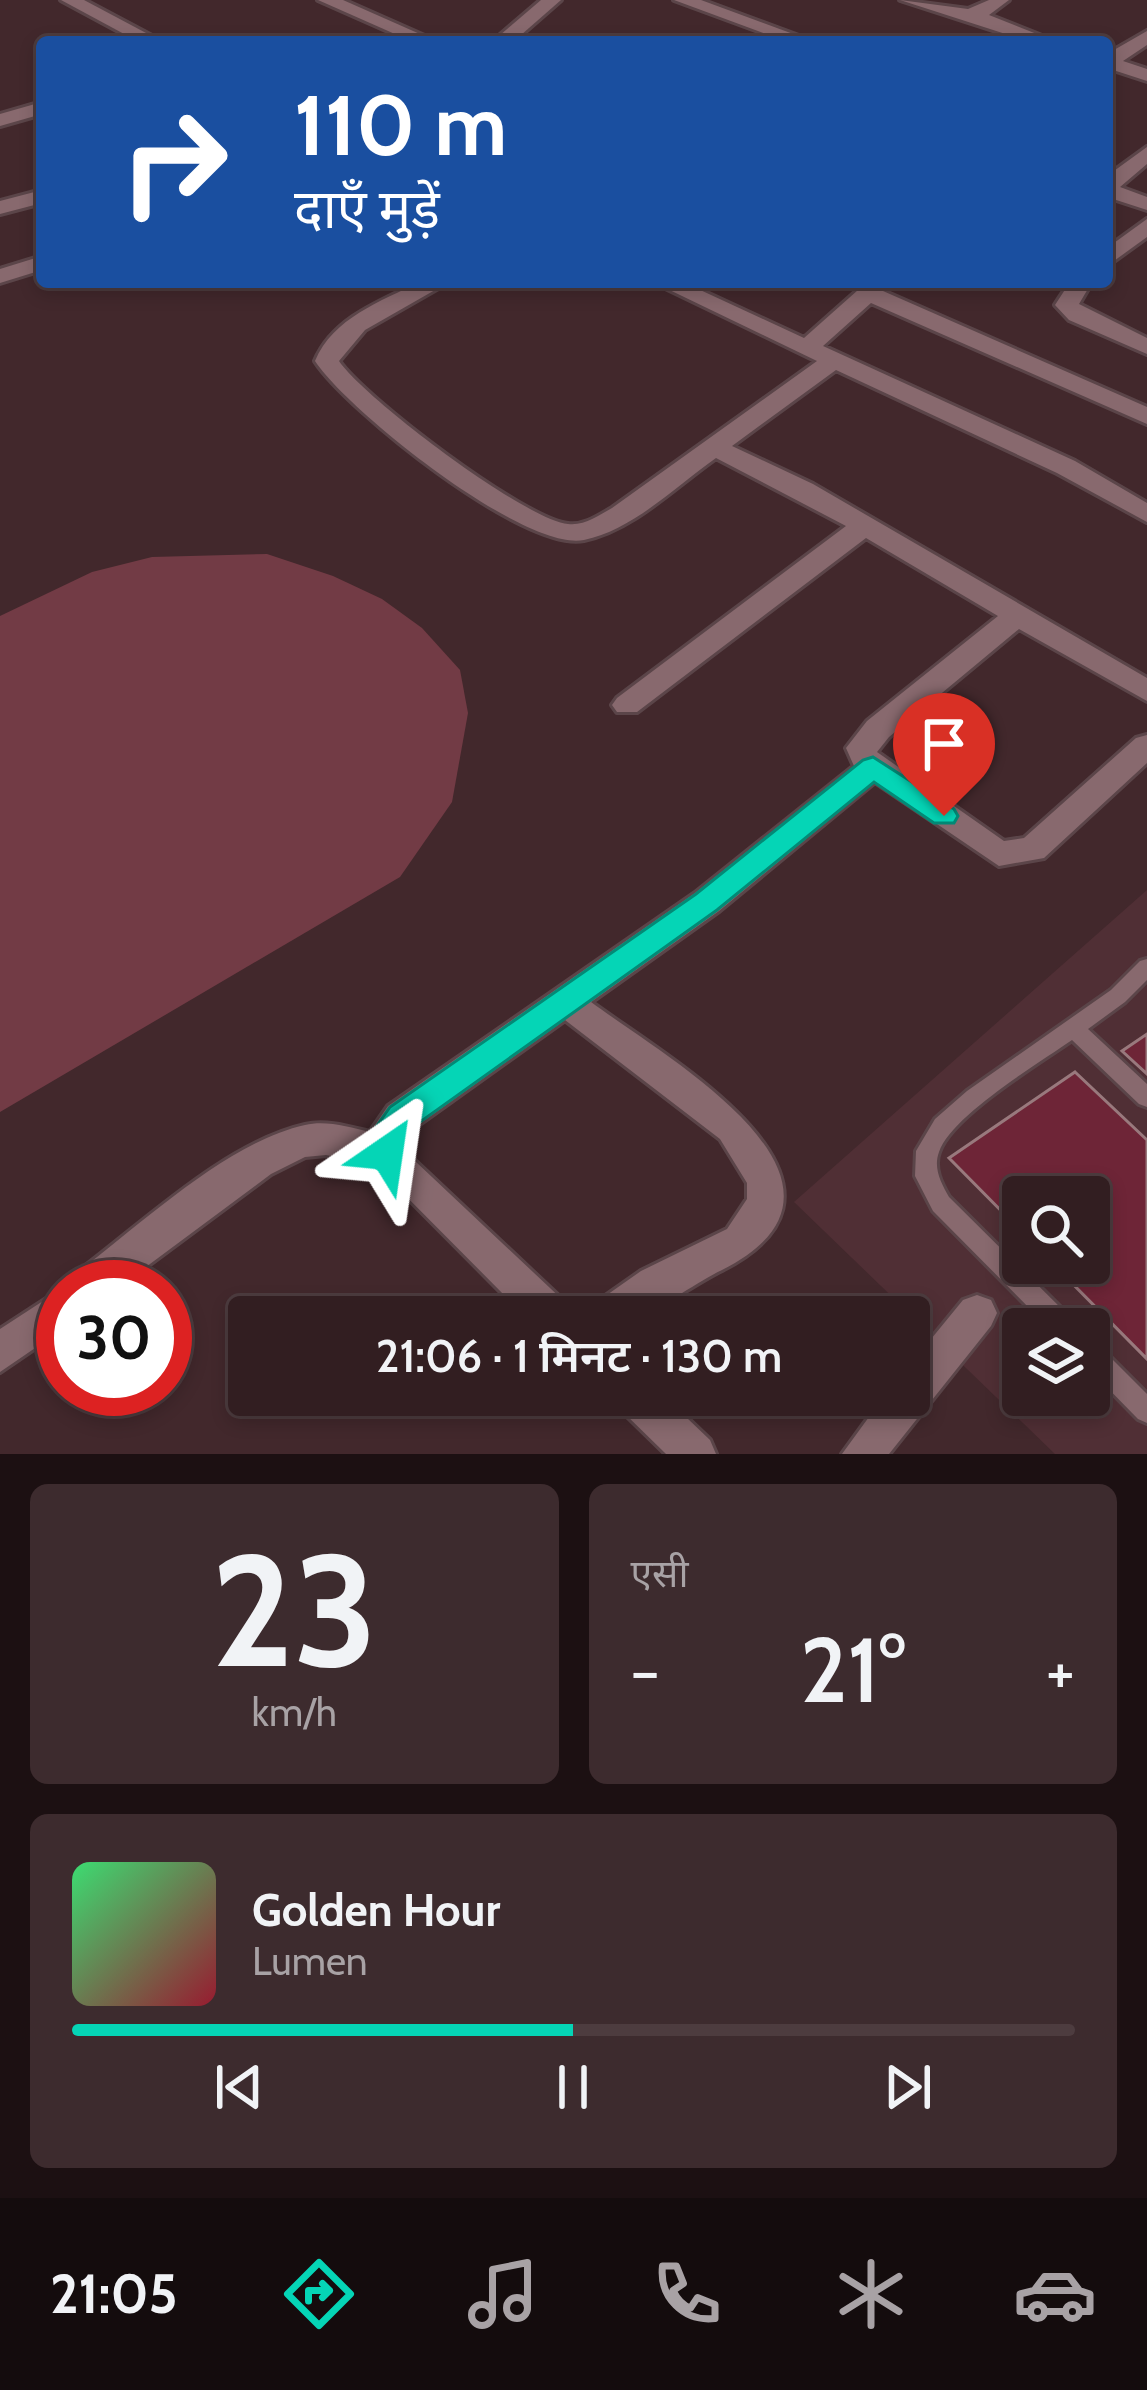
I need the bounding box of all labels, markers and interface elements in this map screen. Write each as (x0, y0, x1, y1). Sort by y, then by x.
text: 110 m (294, 74, 507, 176)
icon: right (96, 84, 252, 240)
text: दाएँ मुड़ें (294, 176, 440, 242)
pin (893, 693, 995, 816)
icon: arrive (911, 711, 977, 777)
position arrow (324, 1090, 450, 1216)
map controls (1002, 1176, 1110, 1416)
button: search (1002, 1176, 1110, 1284)
speed limit sign: 30 (36, 1260, 192, 1416)
button: layers (1002, 1308, 1110, 1416)
text: 21:06 · 1 मिनट · 130 m (376, 1329, 782, 1383)
text: 23 (211, 1515, 378, 1705)
text: एसी (631, 1549, 689, 1597)
text: 21° (800, 1615, 905, 1725)
text: − (631, 1630, 660, 1711)
text: + (1046, 1630, 1075, 1711)
text: km/h (252, 1688, 337, 1736)
text: Golden Hour (252, 1883, 500, 1937)
text: Lumen (252, 1937, 368, 1985)
icon: previous (206, 2054, 272, 2120)
icon: pause (540, 2054, 606, 2120)
icon: next (875, 2054, 941, 2120)
icon: directions (277, 2252, 361, 2336)
icon: music (461, 2252, 545, 2336)
icon: phone (645, 2252, 729, 2336)
icon: climate (829, 2252, 913, 2336)
icon: car (1013, 2252, 1097, 2336)
text: 21:05 (50, 2261, 178, 2327)

